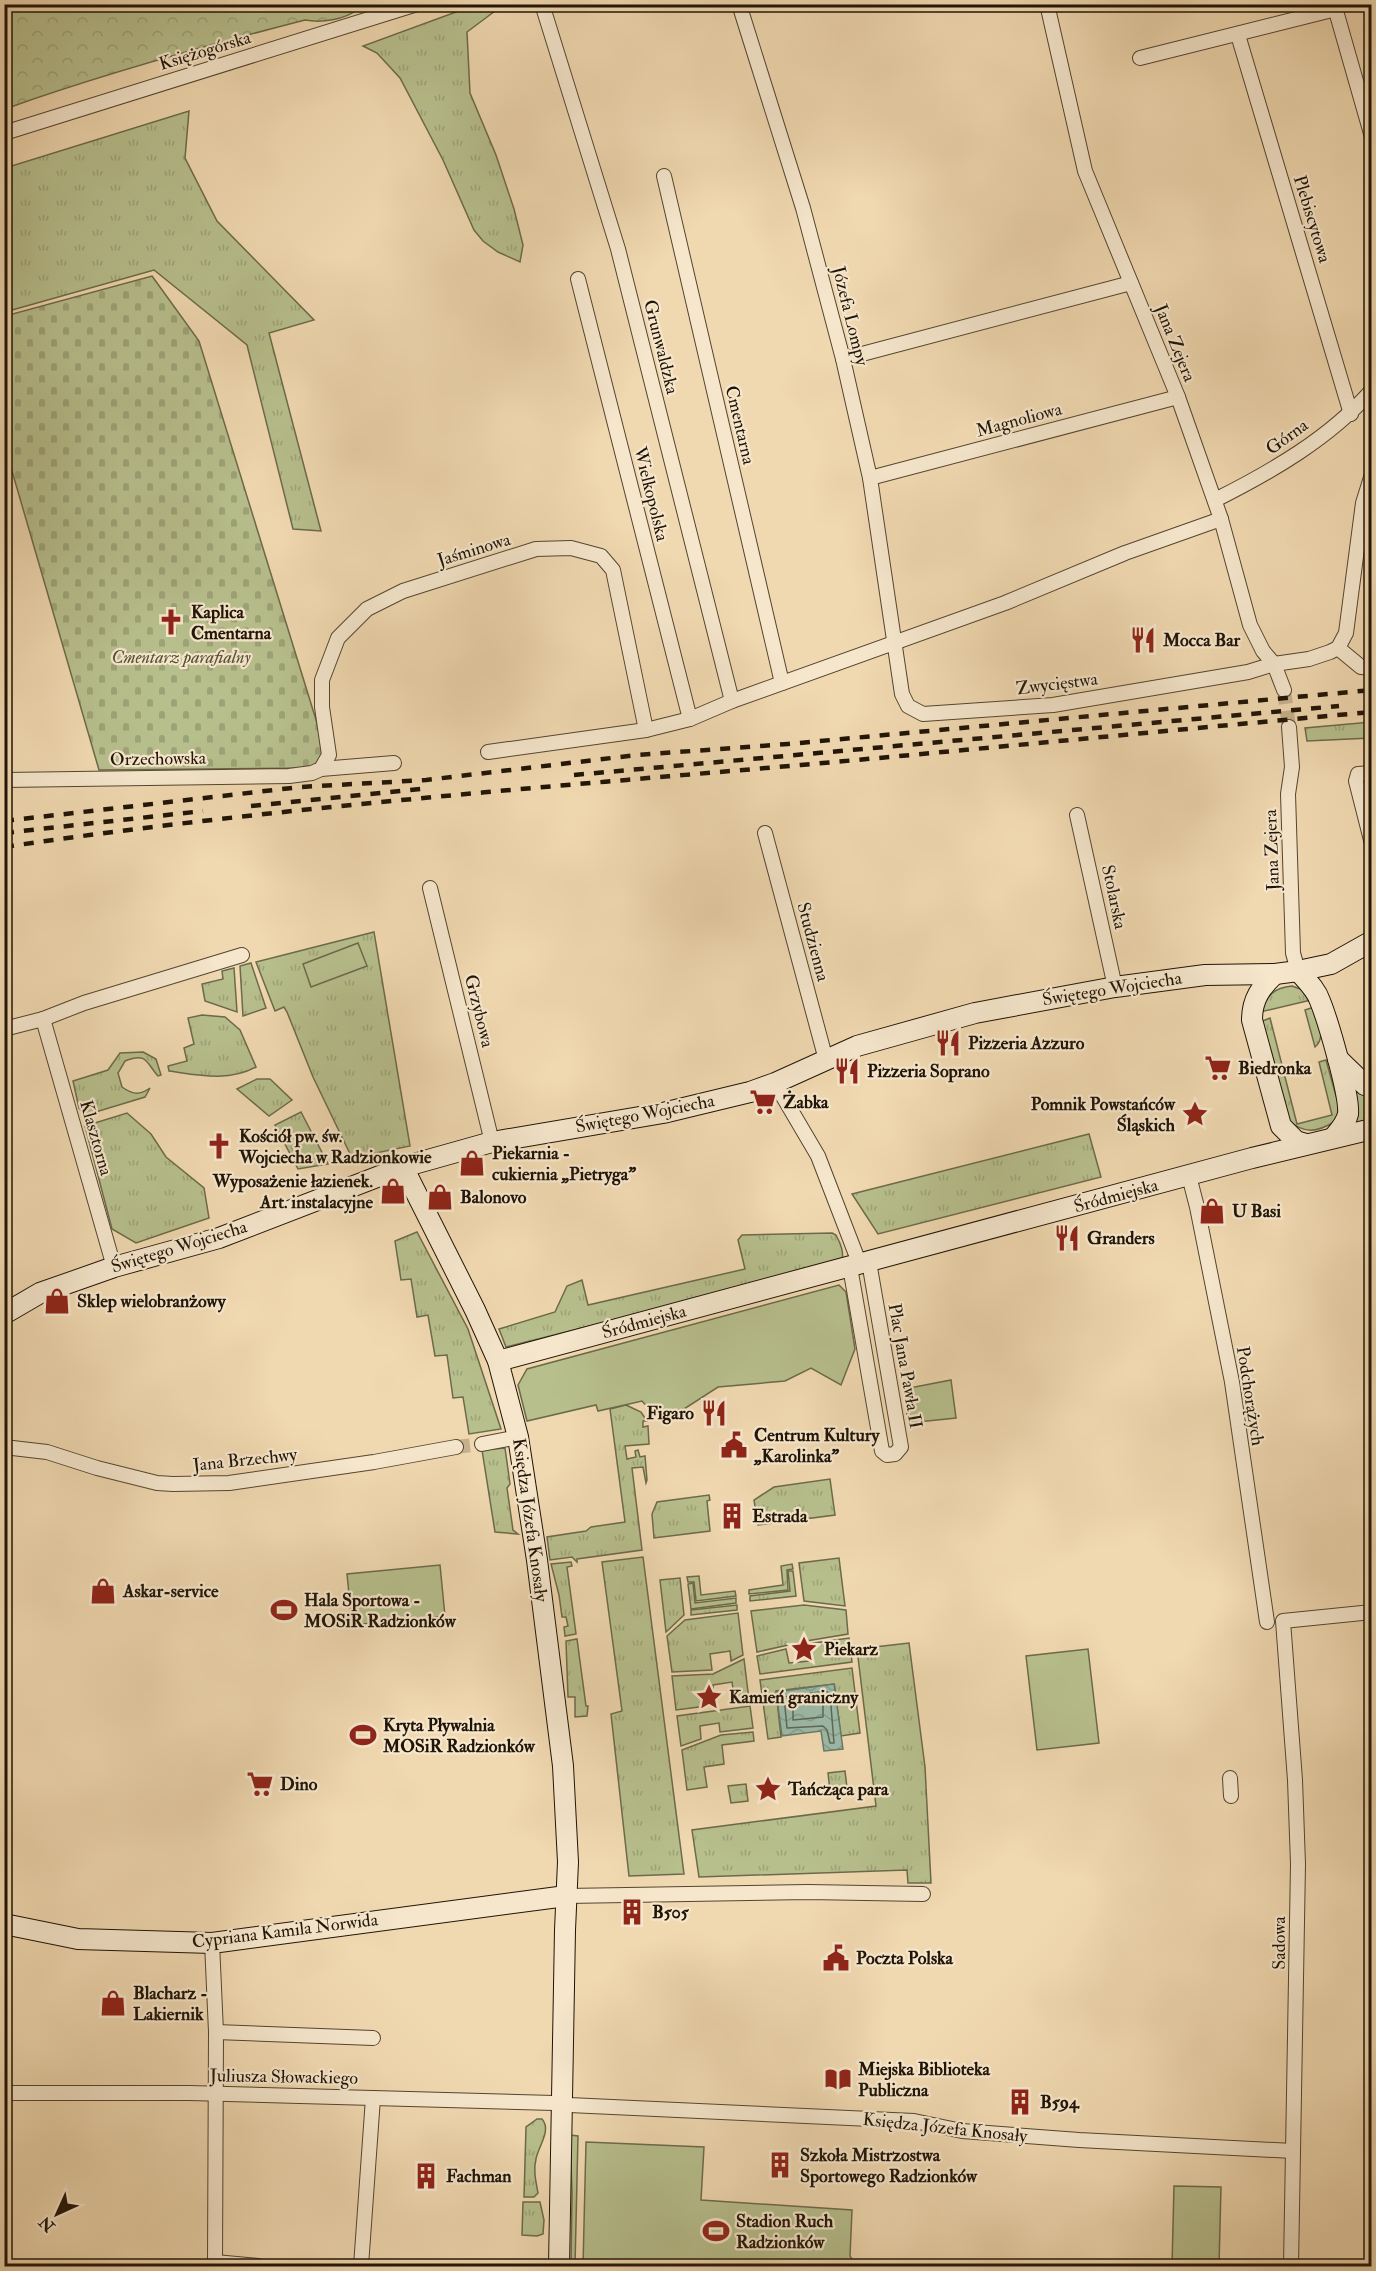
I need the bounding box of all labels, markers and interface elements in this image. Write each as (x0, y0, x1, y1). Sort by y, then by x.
street label: Księżogórska (156, 26, 254, 76)
street label: Plebiscytowa (1288, 172, 1336, 266)
street label: Józefa Lompy (826, 263, 874, 369)
street label: Grunwaldzka (638, 297, 684, 397)
street label: Jana Zejera (1149, 300, 1201, 386)
street label: Cmentarna (720, 383, 760, 467)
street label: Magnoliowa (974, 397, 1065, 442)
street label: Górna (1261, 413, 1313, 460)
street label: Wielkopolska (628, 443, 674, 544)
street label: Jaśminowa (434, 528, 514, 572)
place label: Kaplica Cmentarna (191, 601, 272, 645)
church icon: Kaplica Cmentarna (156, 607, 186, 637)
restaurant icon: Mocca Bar (1128, 625, 1158, 655)
place label: Mocca Bar (1162, 629, 1241, 652)
park label: Cmentarz parafialny (111, 646, 251, 669)
street label: Zwycięstwa (1015, 668, 1100, 700)
street label: Orzechowska (110, 747, 207, 771)
street label: Jana Zejera (1259, 808, 1285, 892)
street label: Stolarska (1096, 863, 1132, 932)
street label: Studzienna (791, 900, 835, 985)
street label: Świętego Wojciecha (1041, 967, 1184, 1011)
street label: Grzybowa (459, 972, 499, 1050)
restaurant icon: Pizzeria Azzuro (933, 1028, 963, 1058)
place label: Pizzeria Azzuro (968, 1032, 1085, 1055)
supermarket icon: Biedronka (1203, 1053, 1233, 1083)
restaurant icon: Pizzeria Soprano (832, 1056, 862, 1086)
place label: Biedronka (1238, 1057, 1312, 1080)
place label: Pizzeria Soprano (867, 1060, 990, 1083)
supermarket icon: Żabka (748, 1087, 778, 1117)
street label: Świętego Wojciecha (574, 1089, 717, 1139)
place label: Żabka (783, 1090, 829, 1114)
place label: Pomnik Powstańców Śląskich (1031, 1093, 1176, 1137)
street label: Klasztorna (74, 1098, 118, 1179)
place icon: Pomnik Powstańców Śląskich (1180, 1099, 1210, 1129)
place label: Kościół pw. św. Wojciecha w Radzionkowie (238, 1125, 432, 1169)
church icon: Kościół pw. św. Wojciecha w Radzionkowie (204, 1131, 234, 1161)
place label: Piekarnia - cukiernia „Pietryga” (492, 1142, 636, 1186)
shop icon: Piekarnia - cukiernia „Pietryga” (457, 1148, 487, 1178)
place label: Wyposażenie łazienek. Art. instalacyjne (212, 1170, 373, 1214)
street label: Śródmiejska (1071, 1174, 1161, 1218)
shop icon: Wyposażenie łazienek. Art. instalacyjne (378, 1176, 408, 1206)
shop icon: Balonovo (425, 1182, 455, 1212)
place label: Balonovo (460, 1186, 527, 1209)
shop icon: U Basi (1197, 1196, 1227, 1226)
place label: U Basi (1232, 1200, 1281, 1223)
street label: Świętego Wojciecha (108, 1215, 250, 1279)
restaurant icon: Granders (1052, 1223, 1082, 1253)
place label: Granders (1087, 1227, 1155, 1250)
shop icon: Sklep wielobranżowy (42, 1286, 72, 1316)
place label: Sklep wielobranżowy (77, 1290, 227, 1313)
street label: Śródmiejska (599, 1300, 689, 1344)
street label: Plac Jana Pawła II (883, 1301, 927, 1431)
street label: Podchorążych (1231, 1345, 1269, 1448)
restaurant icon: Figaro (699, 1398, 729, 1428)
place label: Figaro (646, 1402, 694, 1425)
place label: Centrum Kultury „Karolinka” (753, 1424, 880, 1468)
public building icon: Centrum Kultury „Karolinka” (719, 1430, 749, 1460)
street label: Księdza Józefa Knosały (507, 1437, 553, 1604)
street label: Jana Brzechwy (191, 1443, 299, 1477)
building icon: Estrada (717, 1501, 747, 1531)
place label: Estrada (752, 1505, 808, 1528)
shop icon: Askar-service (88, 1576, 118, 1606)
place label: Askar-service (122, 1580, 219, 1603)
place label: Hala Sportowa - MOSiR Radzionków (303, 1589, 457, 1633)
sports icon: Hala Sportowa - MOSiR Radzionków (269, 1595, 299, 1625)
place icon: Piekarz (789, 1634, 819, 1664)
place label: Piekarz (824, 1638, 878, 1661)
place icon: Kamień graniczny (694, 1682, 724, 1712)
place label: Kamień graniczny (729, 1686, 859, 1709)
place label: Kryta Pływalnia MOSiR Radzionków (382, 1714, 536, 1758)
sports icon: Kryta Pływalnia MOSiR Radzionków (348, 1720, 378, 1750)
supermarket icon: Dino (245, 1769, 275, 1799)
place label: Dino (280, 1773, 318, 1796)
place icon: Tańcząca para (753, 1774, 783, 1804)
place label: Tańcząca para (787, 1778, 889, 1801)
building icon: B505 (617, 1897, 647, 1927)
place label: B505 (652, 1901, 690, 1924)
street label: Cypriana Kamila Norwida (191, 1908, 380, 1954)
street label: Sadowa (1268, 1916, 1291, 1970)
public building icon: Poczta Polska (821, 1943, 851, 1973)
place label: Poczta Polska (856, 1947, 954, 1970)
place label: Blacharz - Lakiernik (133, 1982, 208, 2026)
shop icon: Blacharz - Lakiernik (98, 1988, 128, 2018)
place label: Miejska Biblioteka Publiczna (857, 2058, 991, 2102)
street label: Juliusza Słowackiego (209, 2064, 359, 2090)
library icon: Miejska Biblioteka Publiczna (823, 2064, 853, 2094)
building icon: B594 (1005, 2087, 1035, 2117)
place label: B594 (1040, 2091, 1080, 2114)
street label: Księdza Józefa Knosały (862, 2108, 1029, 2148)
place label: Szkoła Mistrzostwa Sportowego Radzionków (800, 2144, 978, 2188)
building icon: Szkoła Mistrzostwa Sportowego Radzionków (765, 2150, 795, 2180)
building icon: Fachman (411, 2161, 441, 2191)
place label: Fachman (446, 2165, 512, 2188)
north arrow (27, 2184, 87, 2244)
place label: Stadion Ruch Radzionków (736, 2210, 834, 2254)
text: N (34, 2211, 60, 2237)
sports icon: Stadion Ruch Radzionków (701, 2216, 731, 2246)

